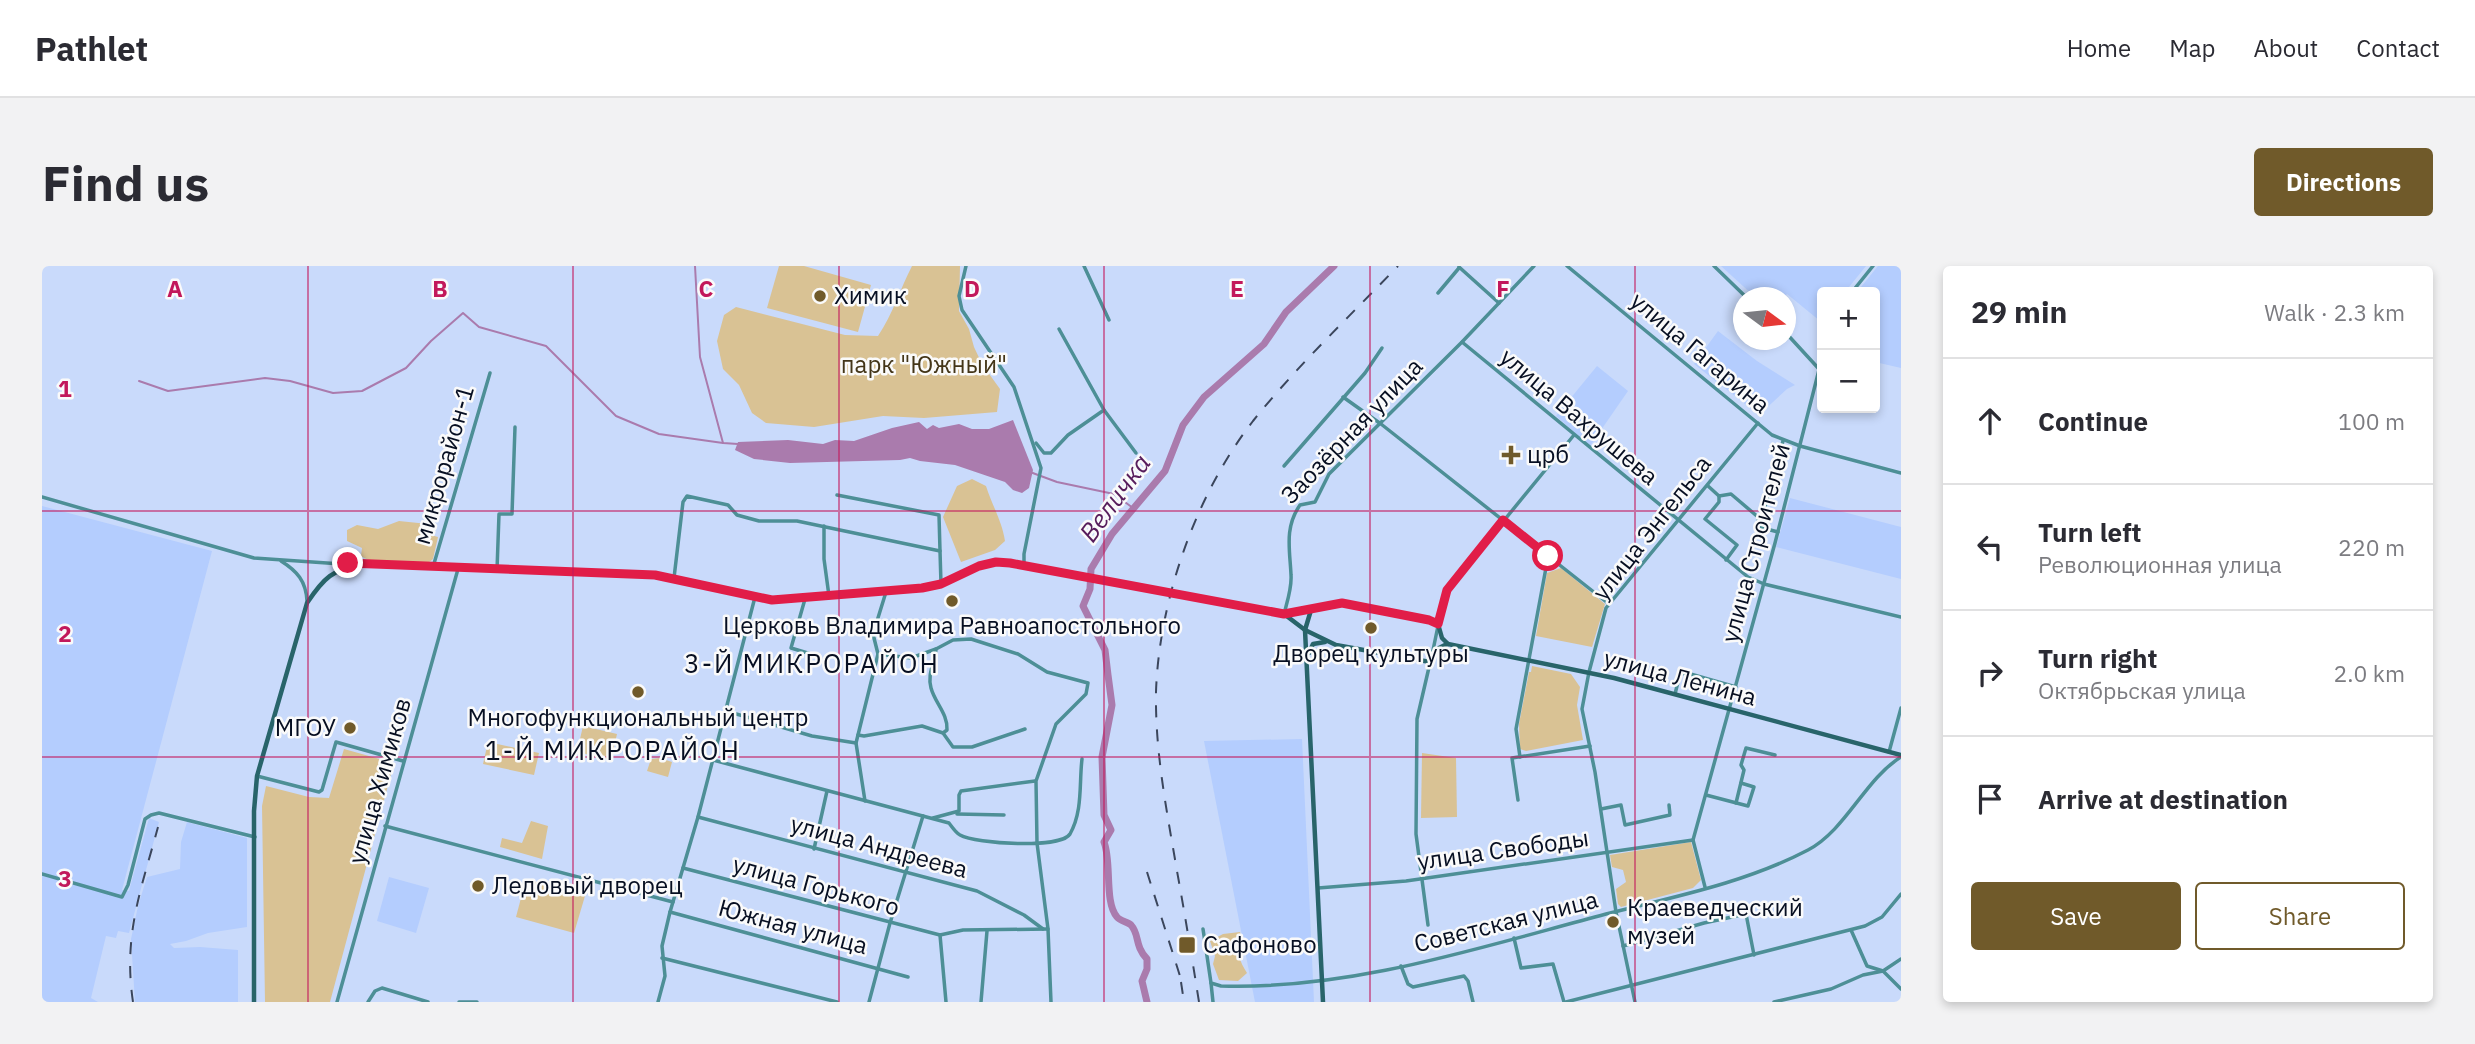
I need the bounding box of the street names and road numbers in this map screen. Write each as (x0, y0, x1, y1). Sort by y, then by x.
street label: улица Гагарина (1624, 284, 1777, 420)
street label: улица Вахрушева (1494, 341, 1666, 492)
street label: Заозёрная улица (1273, 350, 1429, 510)
street label: микрорайон-1 (405, 382, 481, 548)
street label: улица Строителей (1713, 440, 1797, 646)
street label: улица Энгельса (1585, 448, 1718, 606)
street label: улица Ленина (1600, 641, 1760, 713)
street label: улица Химиков (340, 694, 418, 868)
street label: улица Андреева (787, 807, 972, 885)
street label: улица Свободы (1415, 821, 1591, 877)
street label: улица Горького (729, 847, 903, 923)
street label: Советская улица (1410, 883, 1601, 959)
street label: Южная улица (715, 891, 872, 961)

